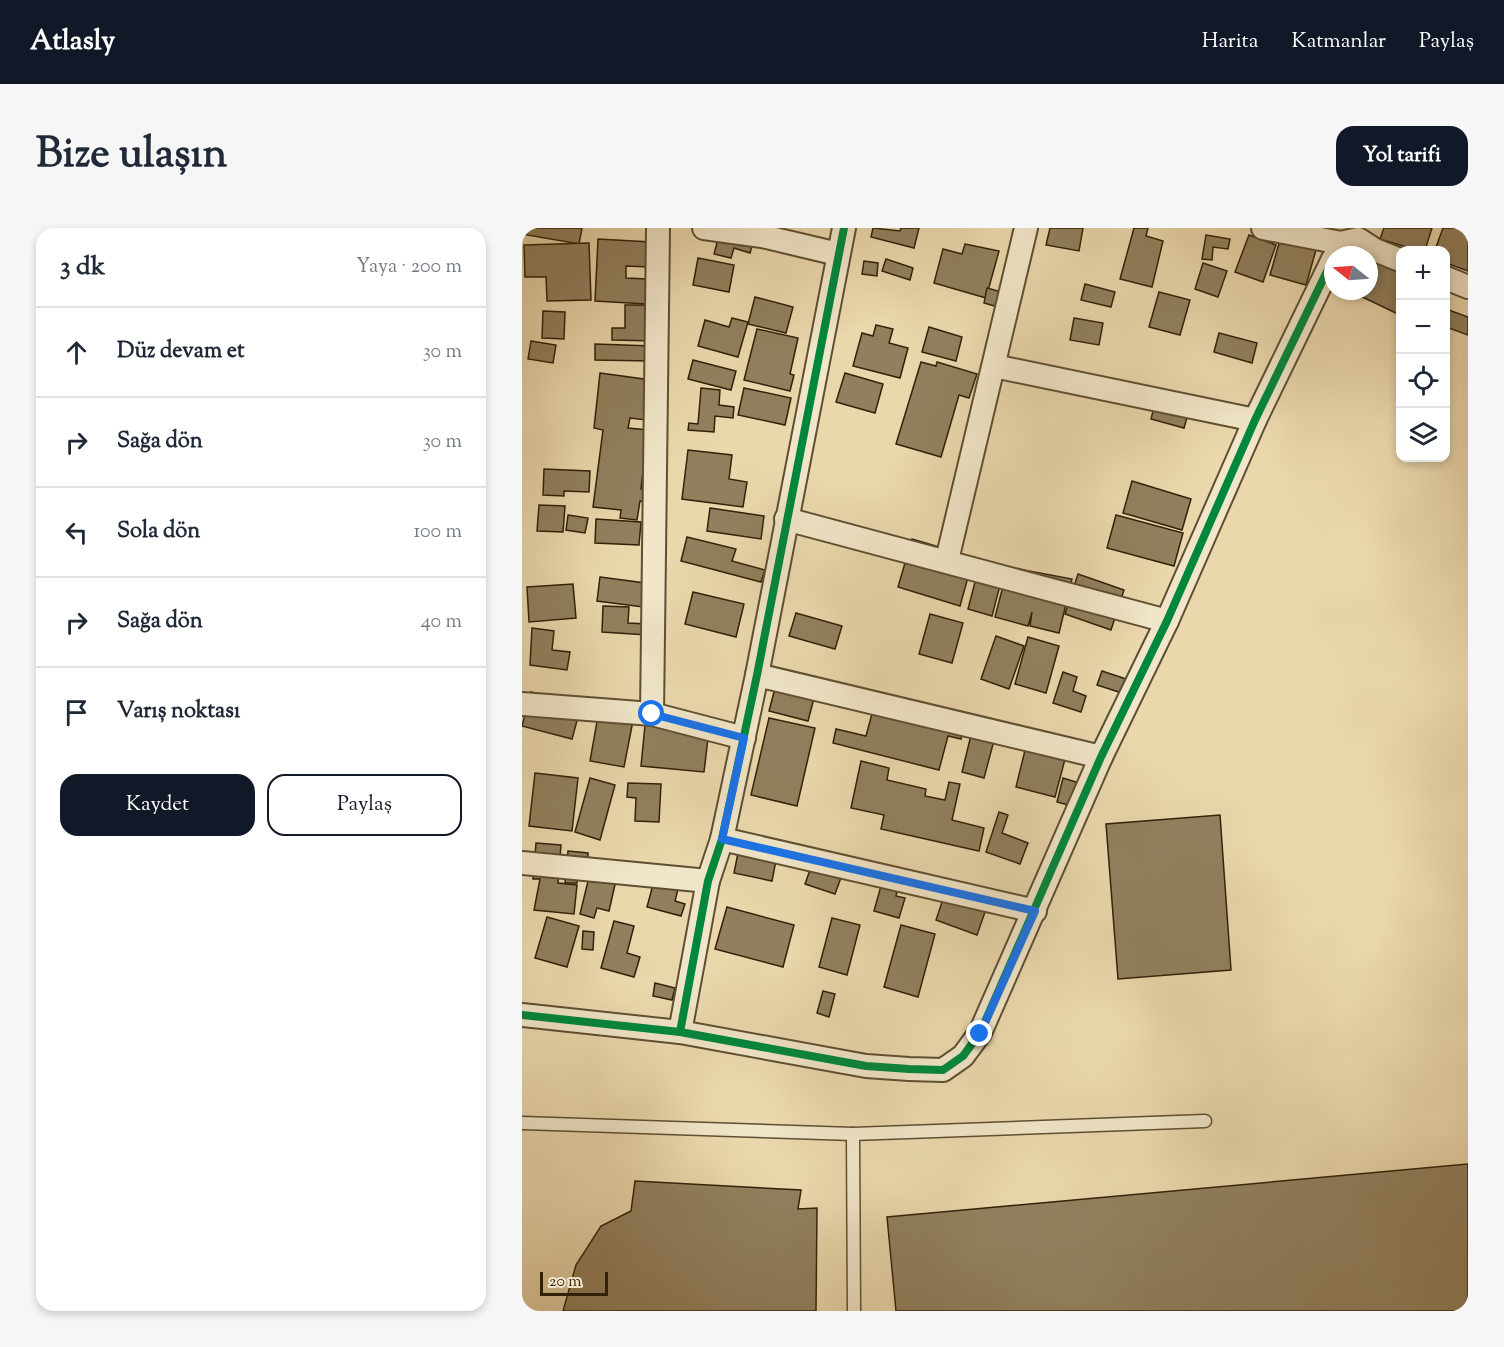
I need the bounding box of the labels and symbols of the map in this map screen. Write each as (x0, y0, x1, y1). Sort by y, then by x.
north arrow (1324, 246, 1378, 300)
route start (638, 700, 664, 726)
route end (966, 1020, 992, 1046)
scale bar (540, 1269, 608, 1296)

